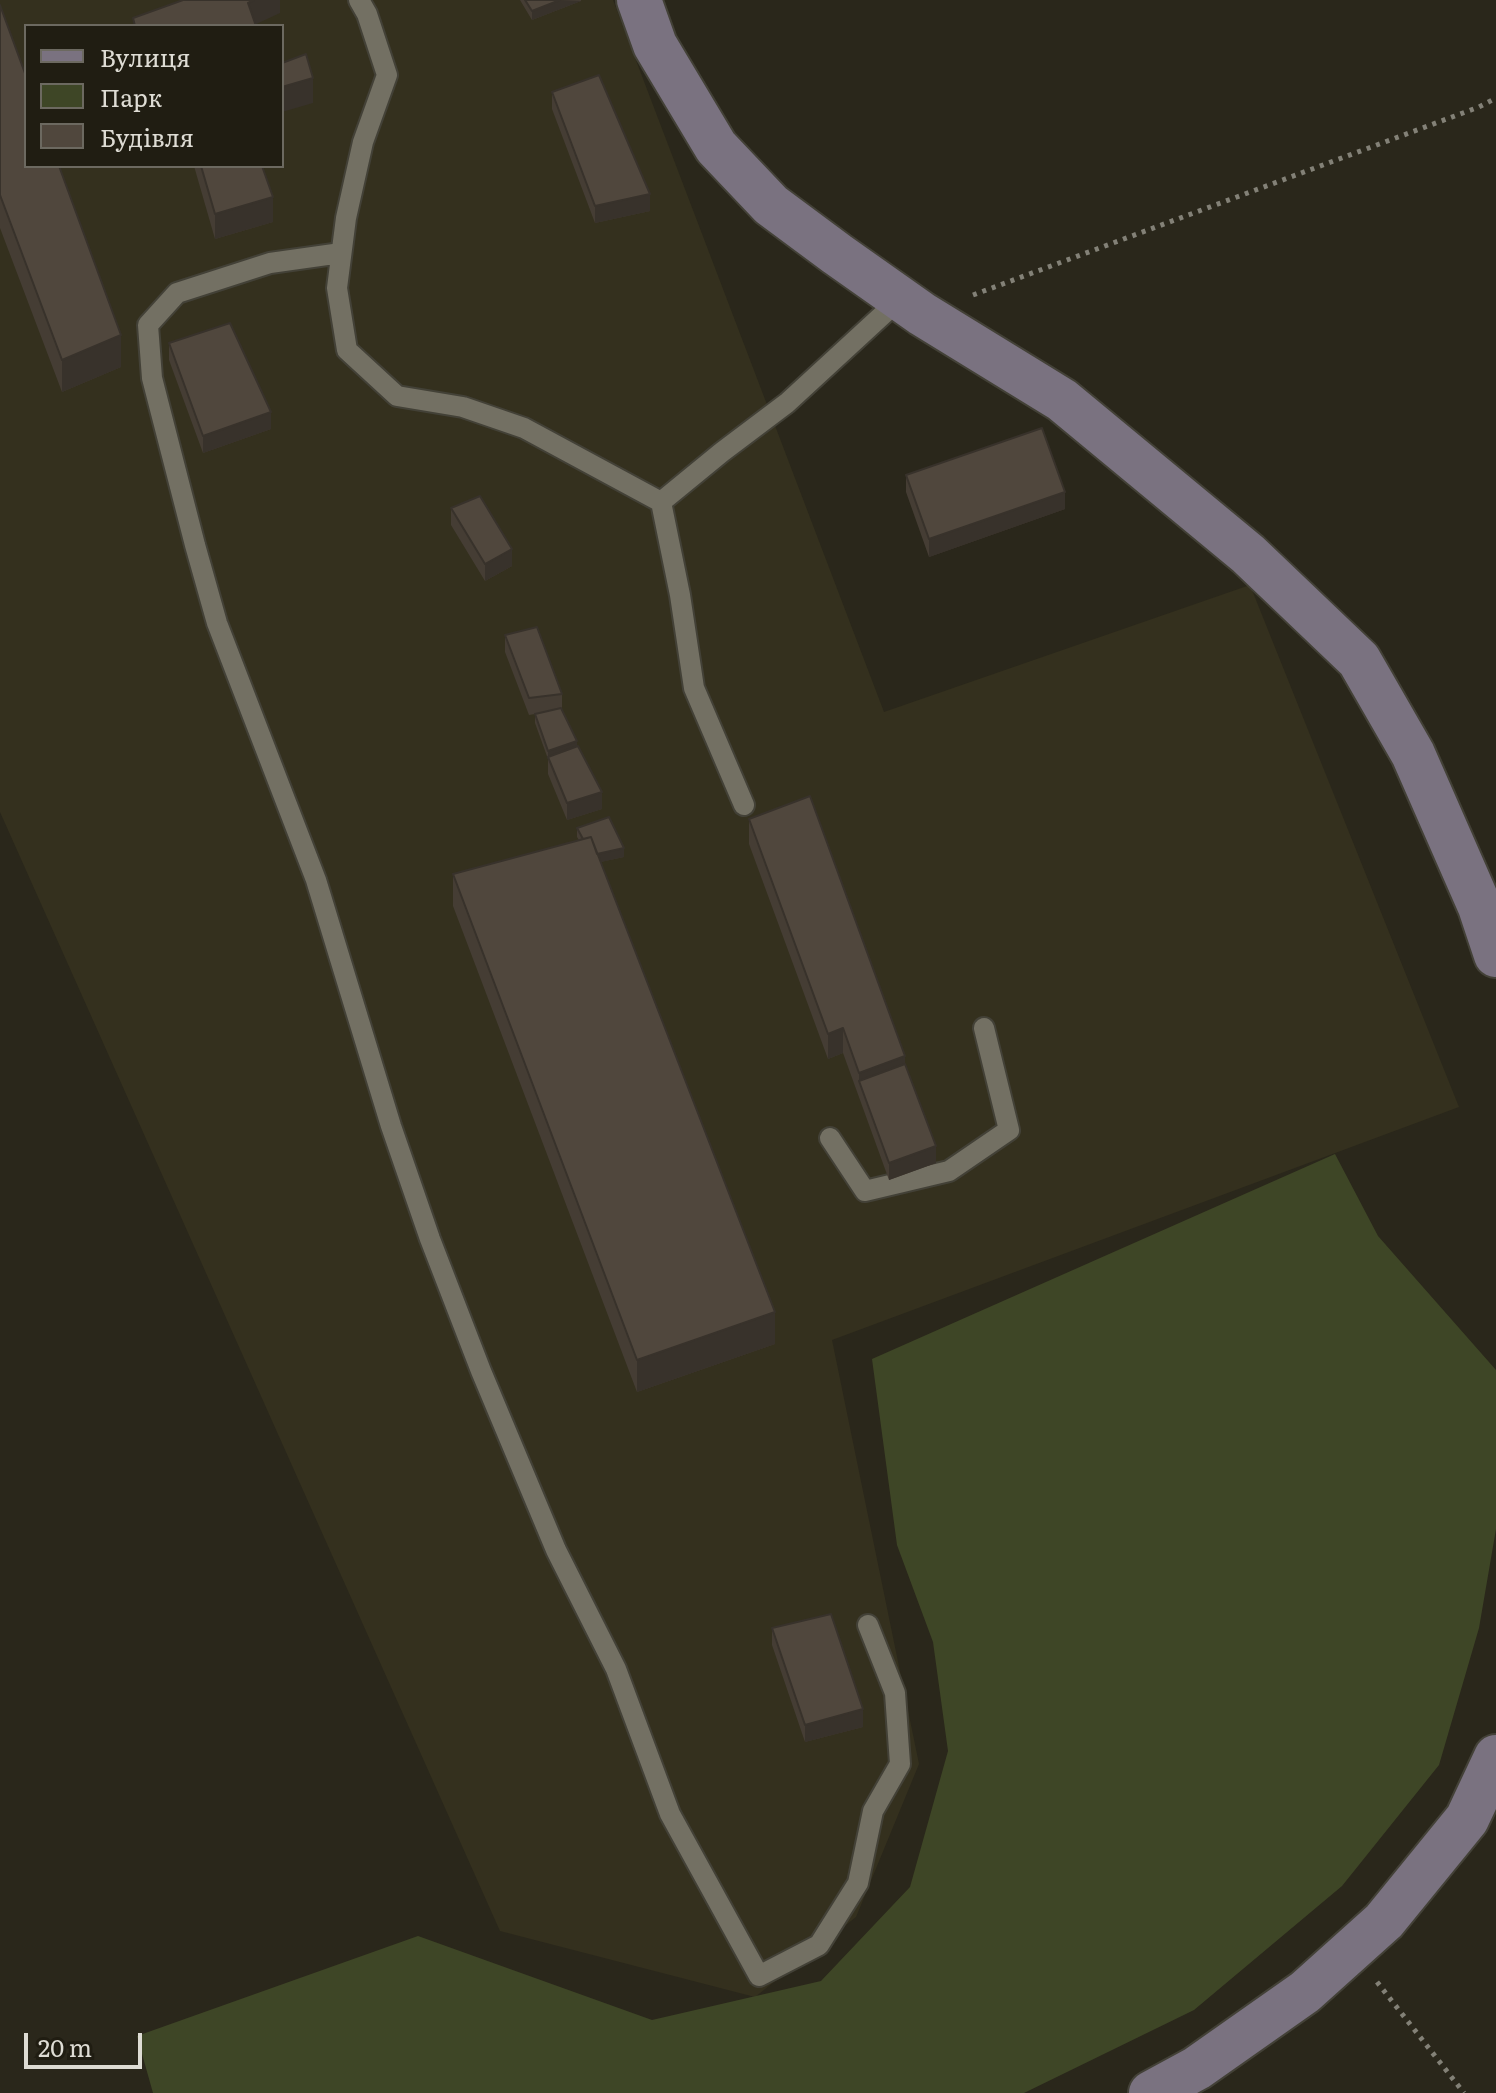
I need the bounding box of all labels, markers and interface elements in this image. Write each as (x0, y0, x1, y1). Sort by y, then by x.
legend (24, 24, 284, 168)
text: Вулиця (100, 39, 191, 74)
text: Парк (100, 79, 162, 114)
text: Будівля (100, 119, 194, 154)
scale bar (28, 2017, 146, 2067)
text: 20 m (38, 2029, 92, 2064)

